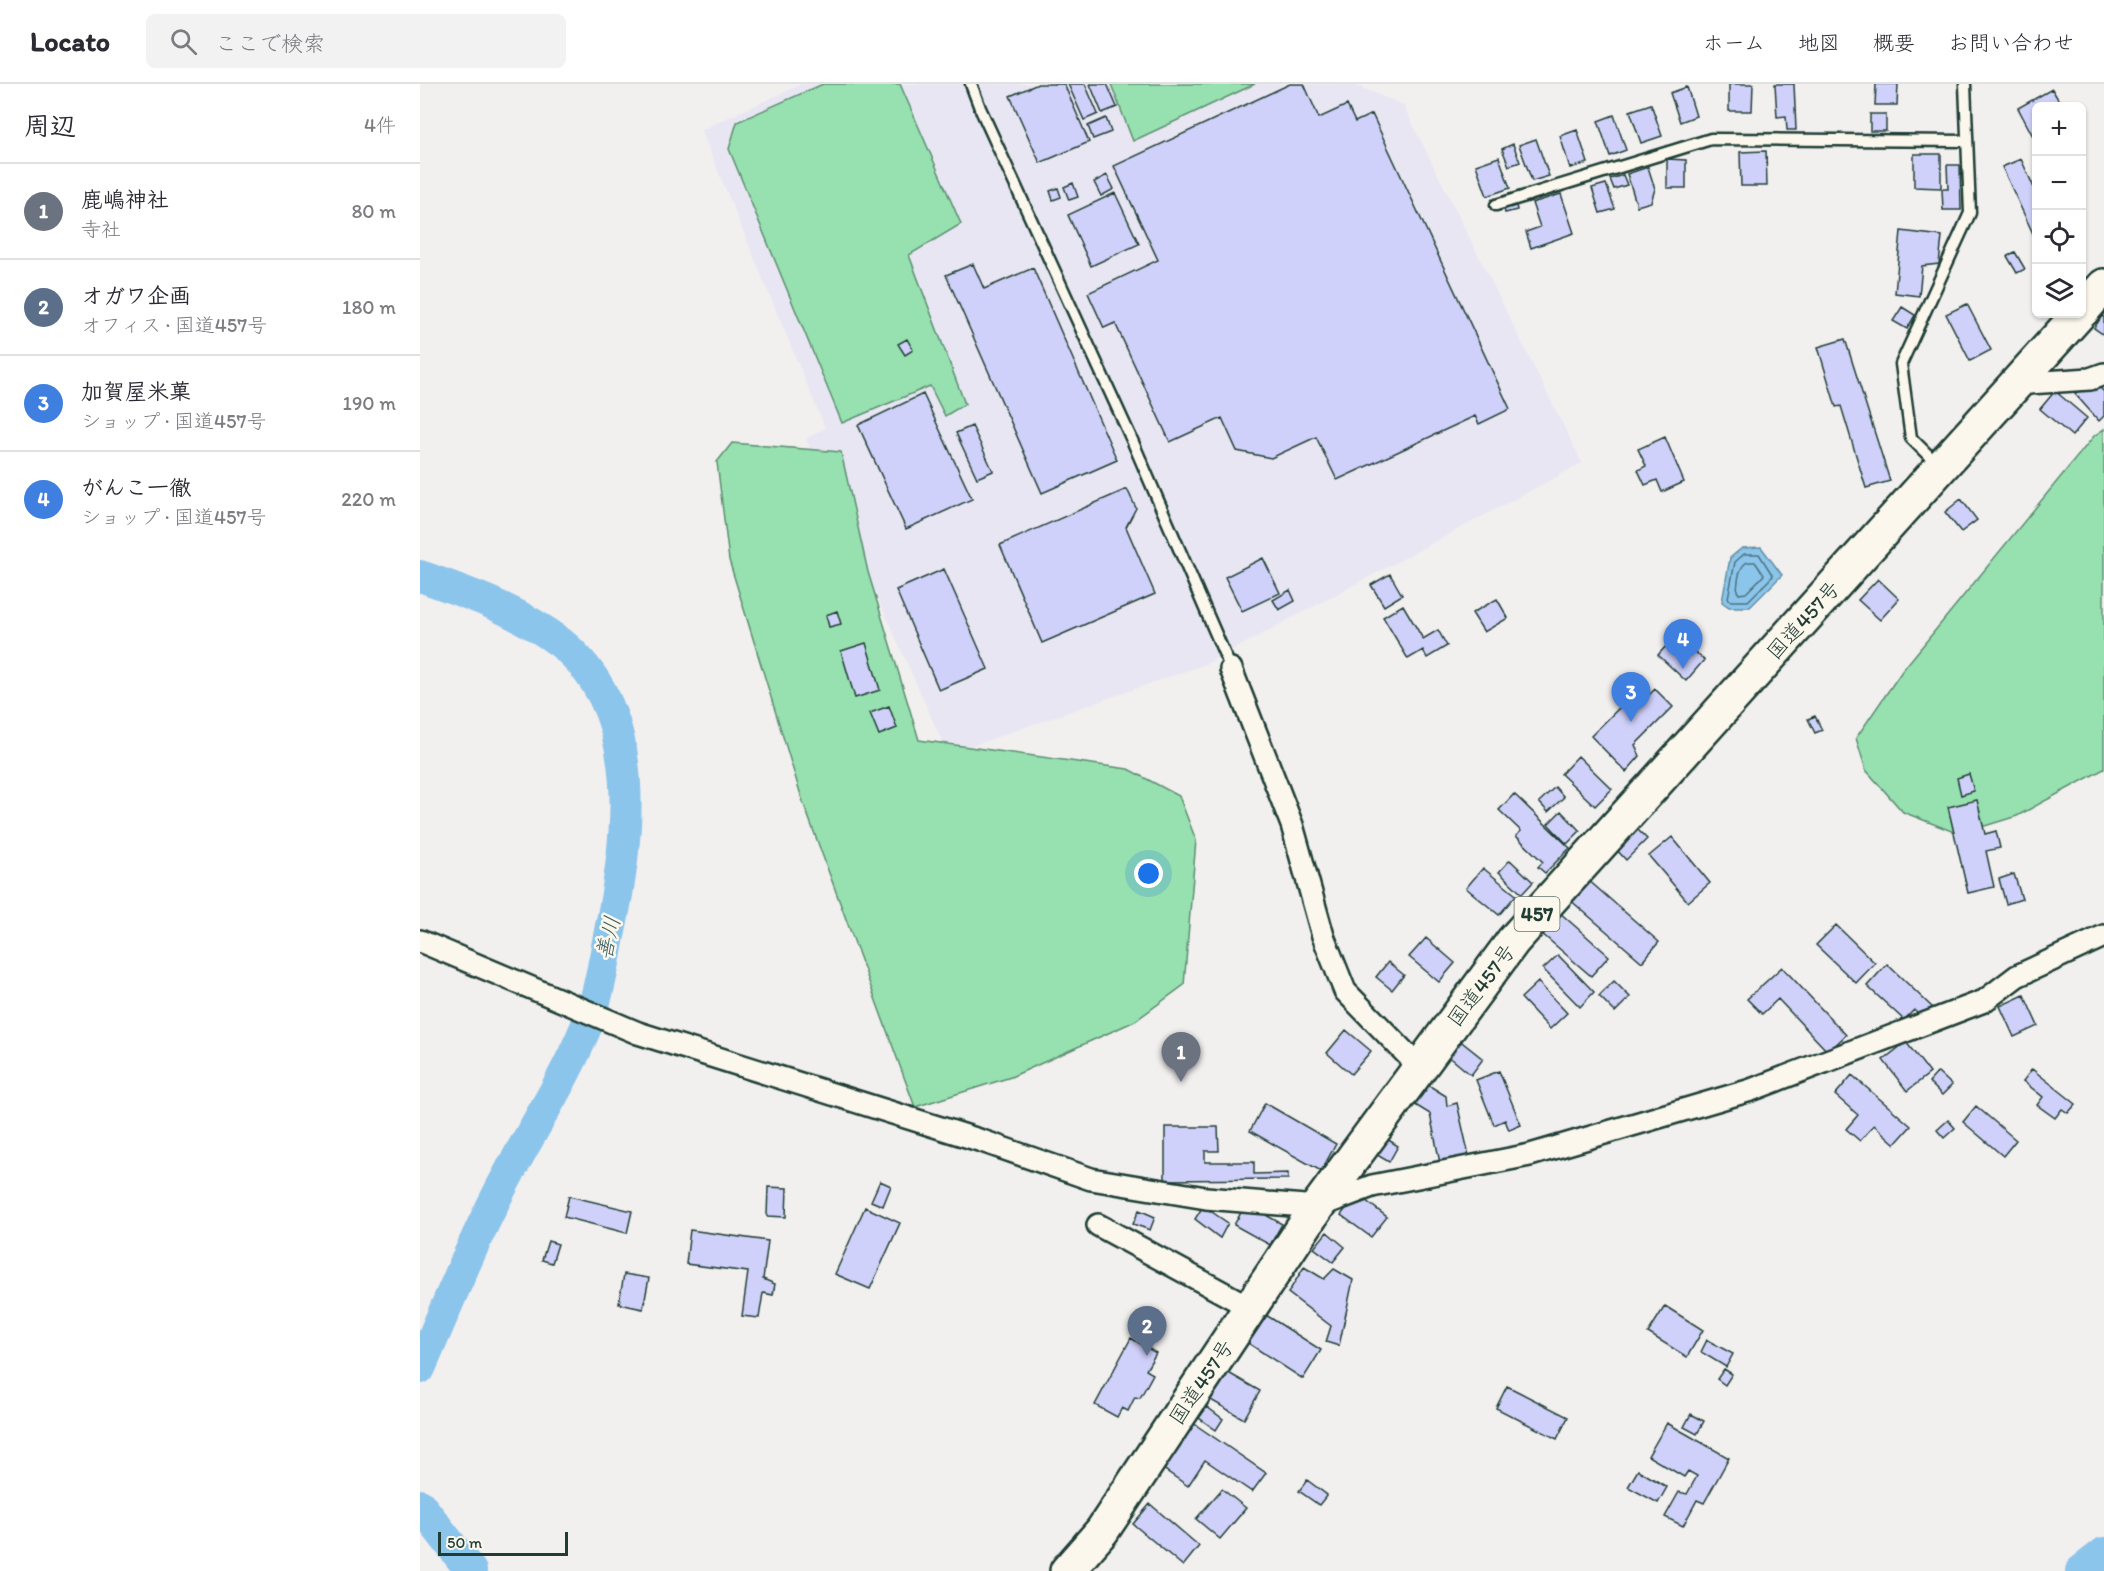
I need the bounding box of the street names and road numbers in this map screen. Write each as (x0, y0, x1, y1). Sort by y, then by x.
street label: 国道457号 (1761, 576, 1845, 664)
road number: 457 (1514, 897, 1560, 931)
street label: 国道457号 (1442, 939, 1520, 1031)
street label: 国道457号 (1163, 1335, 1239, 1429)

